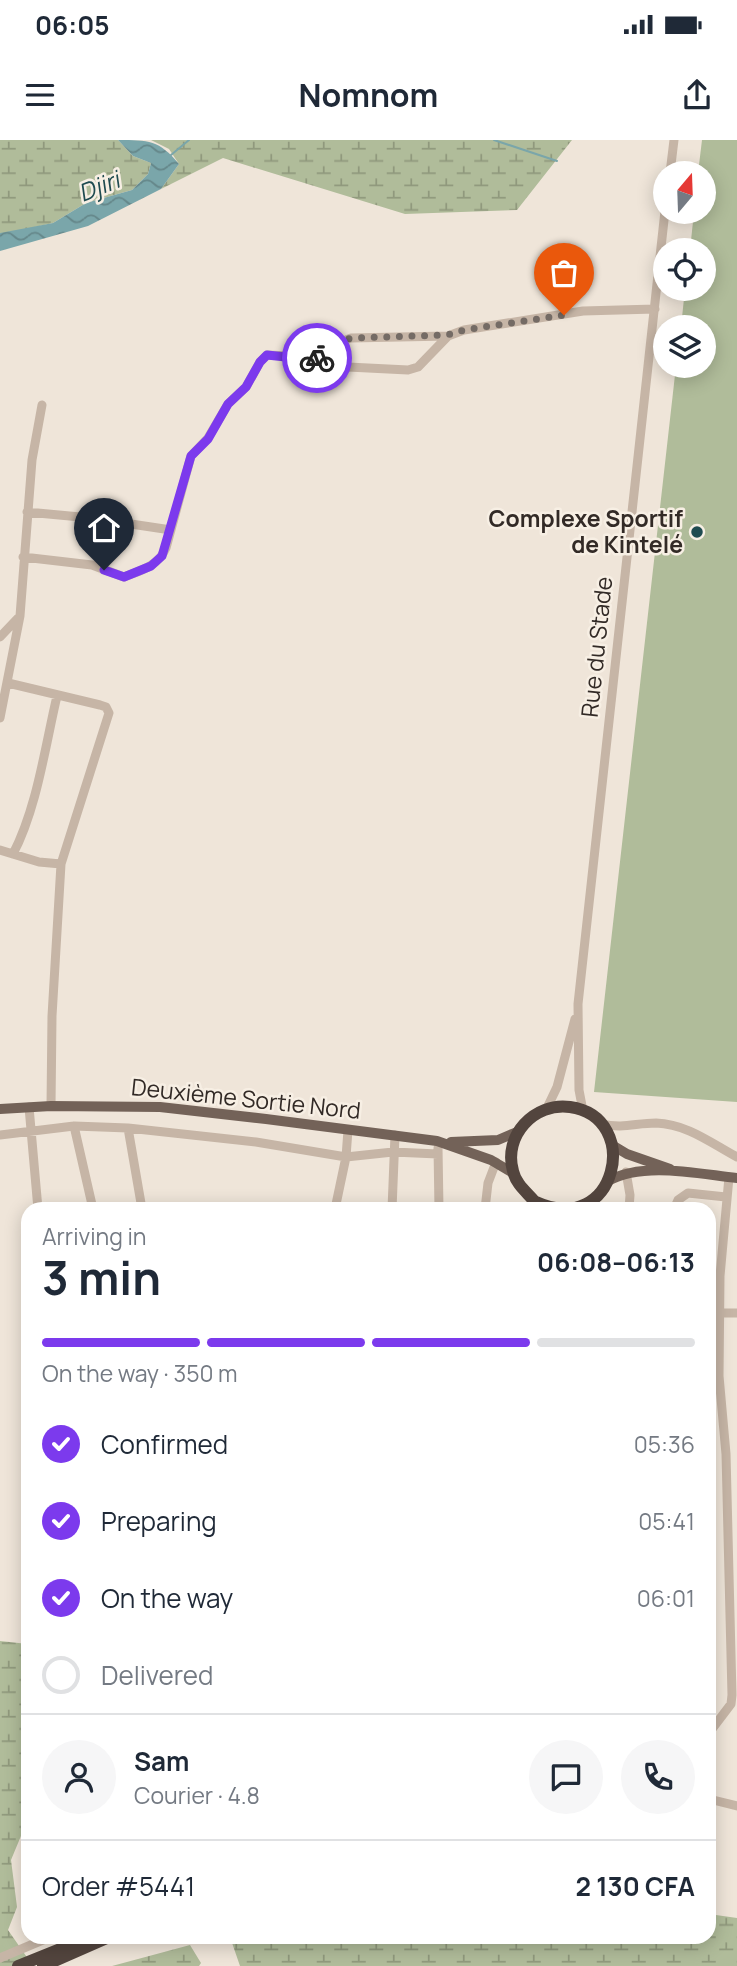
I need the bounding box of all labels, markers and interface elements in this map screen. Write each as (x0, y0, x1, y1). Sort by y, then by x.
text: 06:05 (35, 7, 110, 43)
text: Nomnom (299, 73, 438, 117)
icon: menu (21, 76, 59, 114)
icon: share (678, 76, 716, 114)
water label: Djiri (73, 161, 127, 209)
north arrow (653, 161, 716, 224)
map controls (653, 161, 716, 378)
button: locate (653, 238, 716, 301)
pin (534, 243, 594, 315)
icon: bag (545, 254, 583, 292)
button: layers (653, 315, 716, 378)
courier (282, 323, 352, 393)
icon: bike (298, 339, 336, 377)
pin (74, 498, 134, 570)
place label: Complexe Sportif de Kintelé (489, 502, 683, 560)
icon: home (85, 509, 123, 547)
marker: Complexe Sportif de Kintelé (689, 524, 705, 540)
street label: Rue du Stade (573, 575, 619, 719)
street label: Deuxième Sortie Nord (130, 1070, 362, 1126)
text: Arriving in (42, 1220, 147, 1252)
text: 06:08–06:13 (537, 1244, 695, 1280)
text: 3 min (42, 1246, 161, 1309)
text: On the way · 350 m (42, 1357, 238, 1389)
icon: check (42, 1425, 80, 1463)
text: Confirmed (101, 1426, 228, 1462)
text: 05:36 (634, 1428, 695, 1460)
icon: check (42, 1502, 80, 1540)
text: Preparing (101, 1503, 217, 1539)
text: 05:41 (638, 1505, 695, 1537)
icon: check (42, 1579, 80, 1617)
text: On the way (101, 1580, 233, 1616)
text: 06:01 (637, 1582, 695, 1614)
text: Delivered (101, 1657, 213, 1693)
button: person (42, 1740, 116, 1814)
button: chat (529, 1740, 603, 1814)
button: phone (621, 1740, 695, 1814)
text: Sam (134, 1743, 189, 1779)
text: Courier · 4.8 (134, 1779, 260, 1811)
text: Order #5441 (42, 1868, 195, 1904)
text: 2 130 CFA (576, 1868, 695, 1904)

